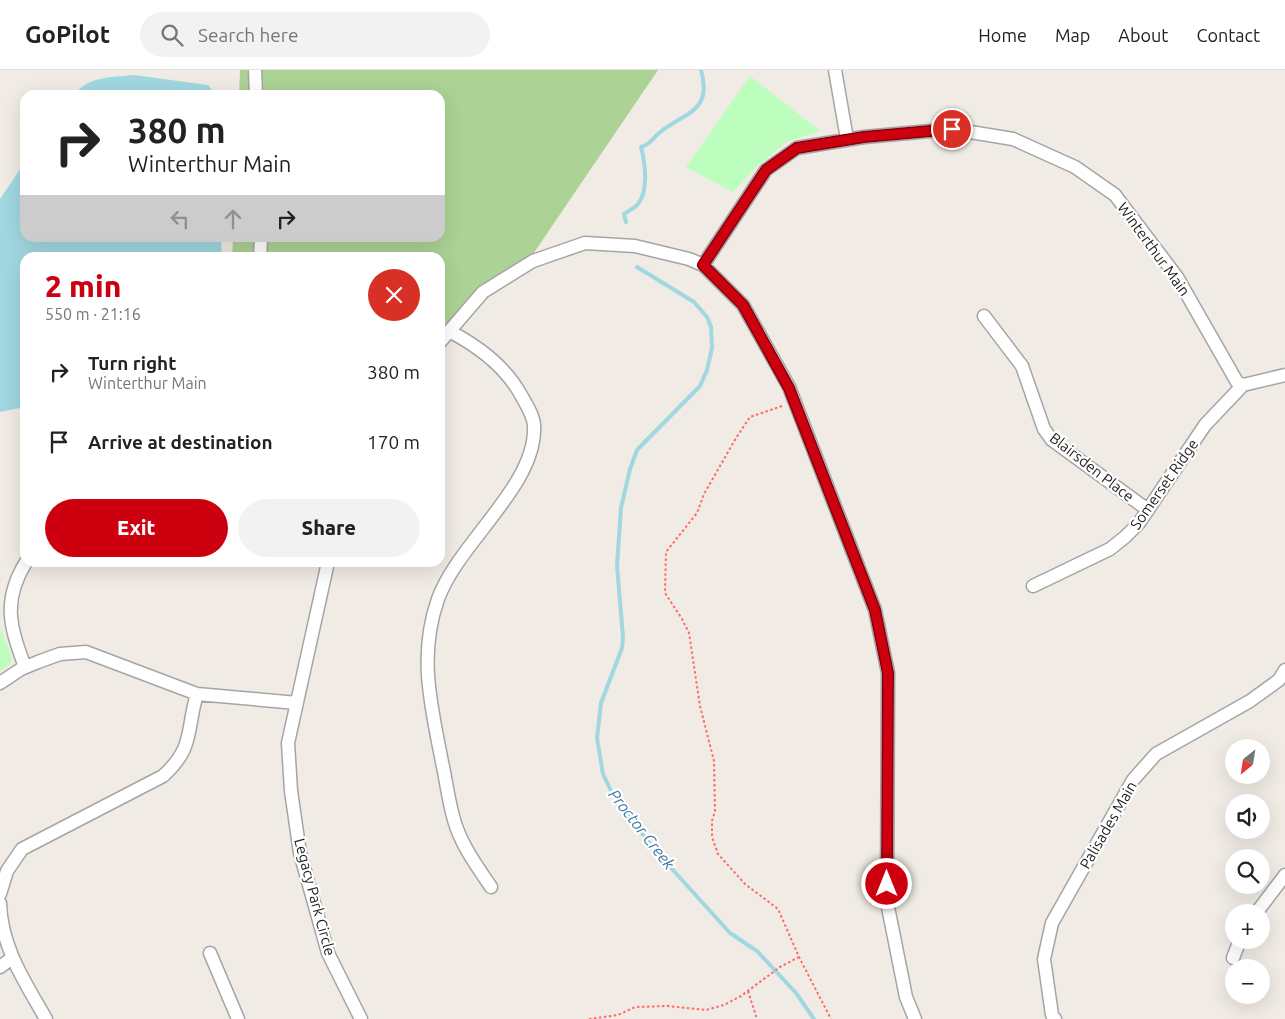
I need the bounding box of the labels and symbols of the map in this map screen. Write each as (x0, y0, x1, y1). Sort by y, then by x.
pin (931, 108, 973, 150)
street label: Winterthur Main (1114, 199, 1194, 299)
street label: Blairsden Place (1047, 429, 1137, 505)
street label: Somerset Ridge (1127, 436, 1201, 532)
north arrow (1225, 739, 1270, 784)
street label: Palisades Main (1076, 778, 1140, 872)
water label: Proctor Creek (605, 785, 679, 873)
street label: Legacy Park Circle (291, 836, 339, 958)
position arrow (860, 857, 912, 909)

